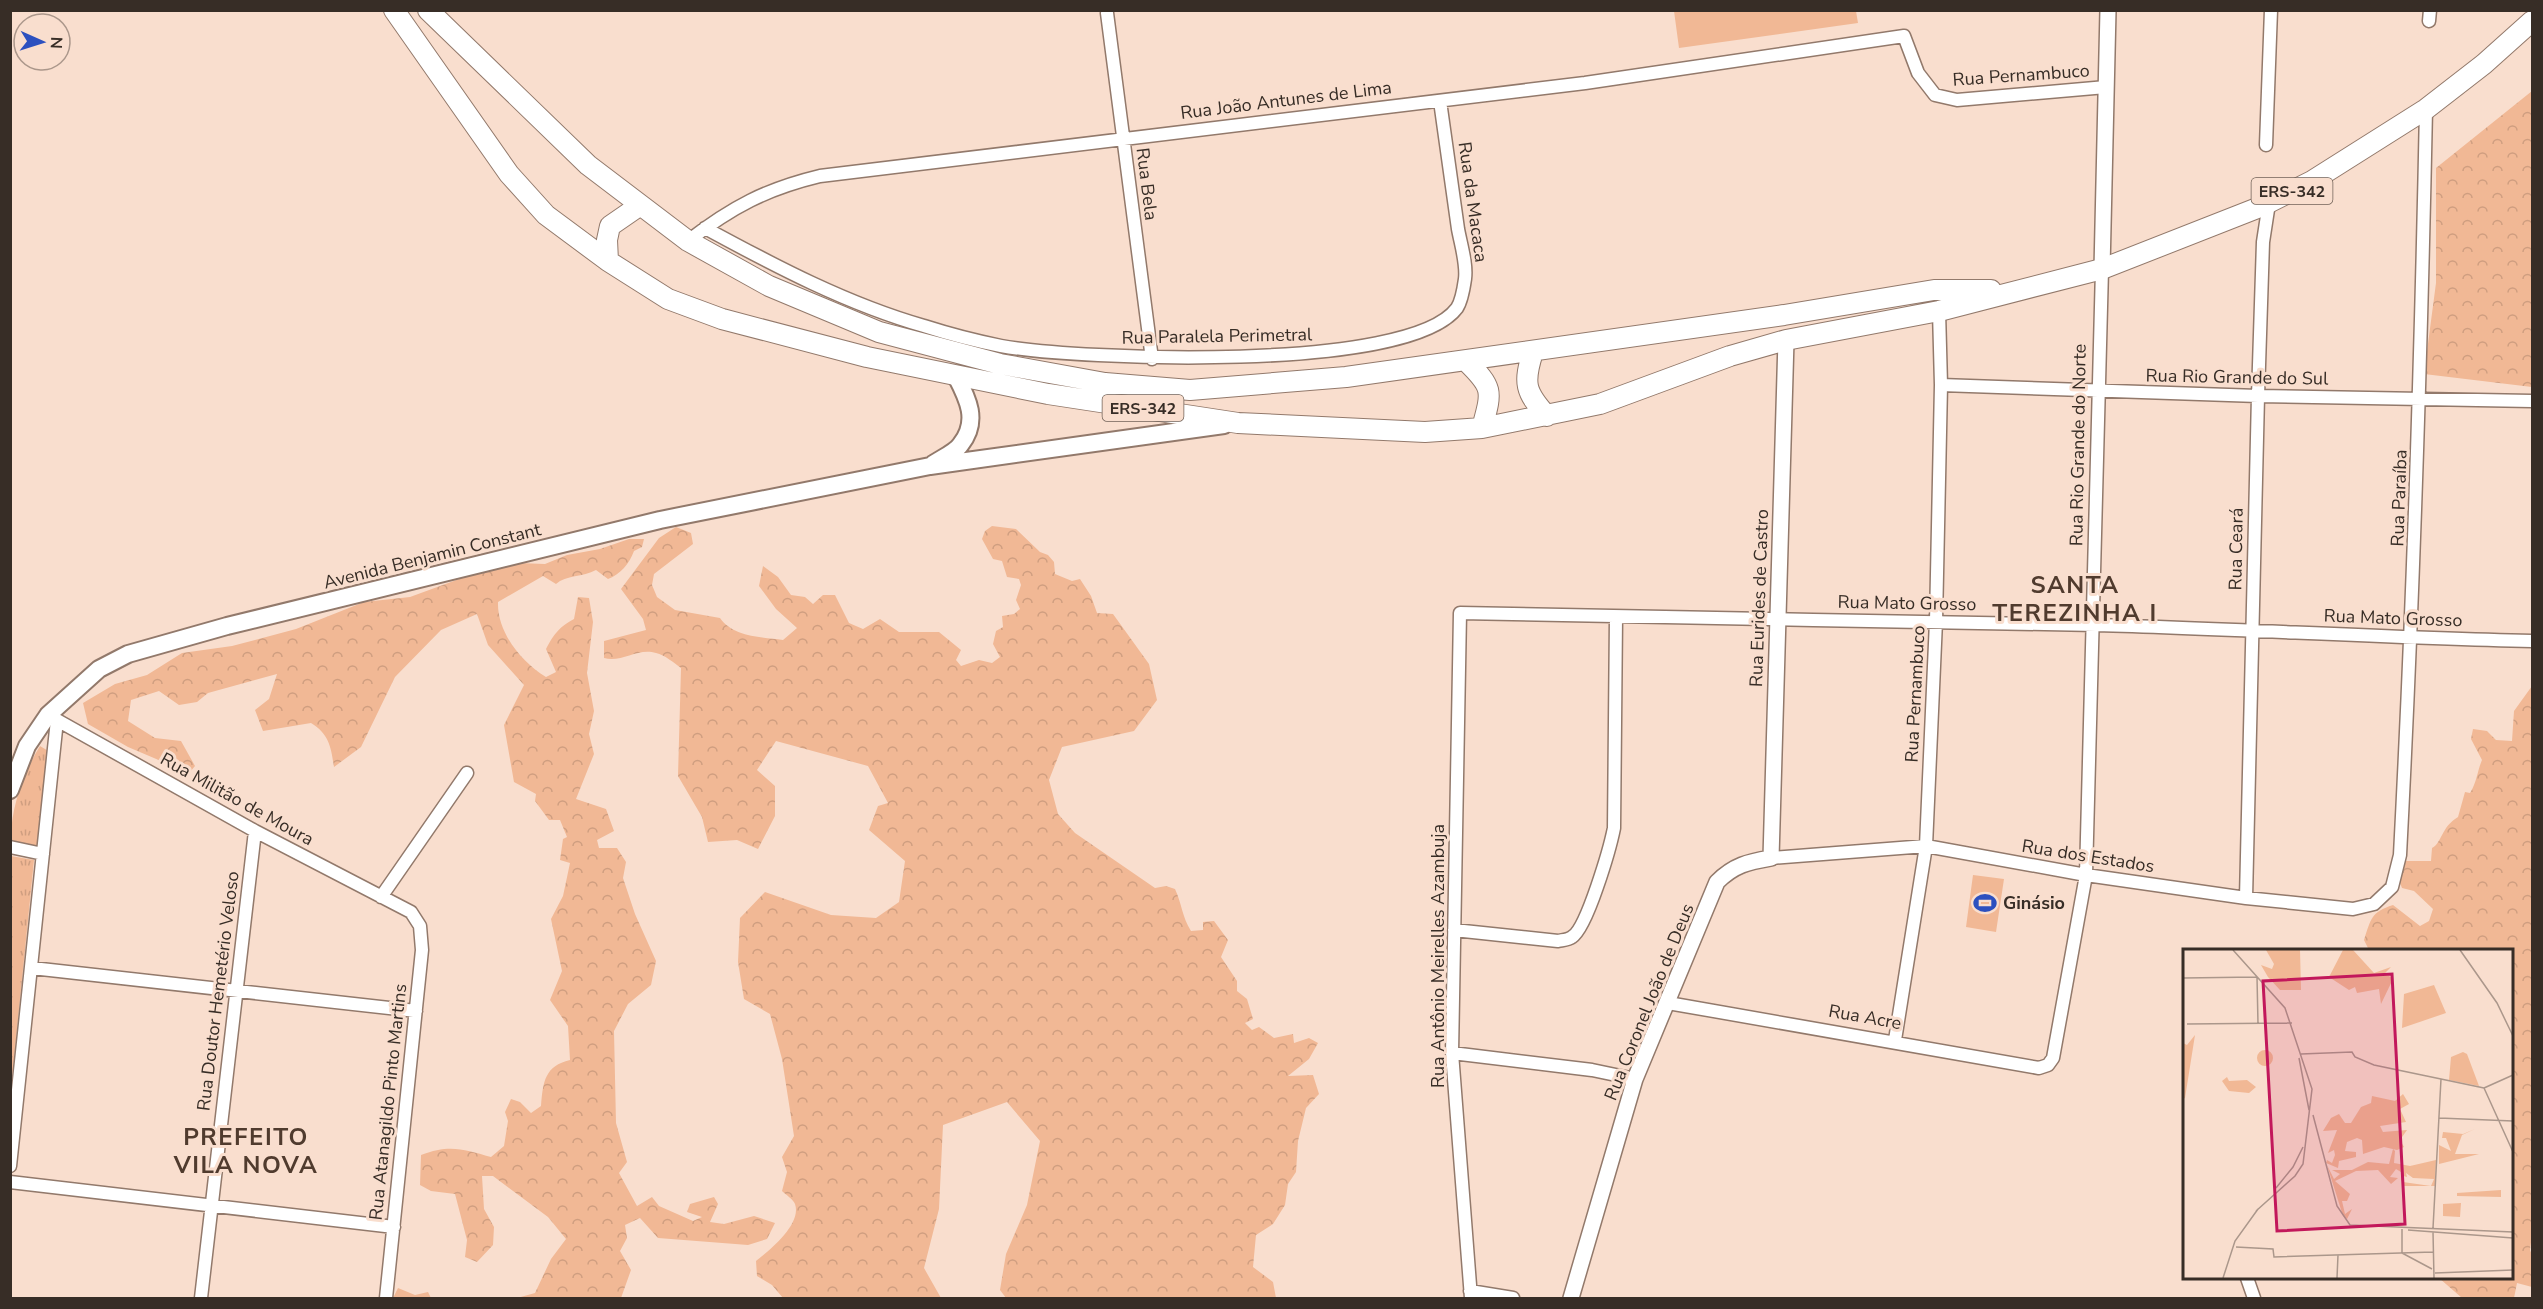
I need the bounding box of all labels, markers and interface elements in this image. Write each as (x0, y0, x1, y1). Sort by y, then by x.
north arrow (12, 12, 72, 72)
text: N (45, 36, 67, 49)
street label: Rua Pernambuco (1952, 58, 2090, 92)
street label: Rua João Antunes de Lima (1179, 75, 1393, 125)
street label: Rua da Macaca (1453, 140, 1493, 264)
street label: Rua Bela (1131, 146, 1163, 222)
road number: ERS-342 (2252, 178, 2332, 204)
street label: Rua Paralela Perimetral (1121, 322, 1313, 350)
street label: Rua Rio Grande do Norte (2064, 344, 2092, 546)
street label: Rua Rio Grande do Sul (2145, 363, 2329, 391)
road number: ERS-342 (1102, 395, 1184, 421)
street label: Rua Paraíba (2385, 449, 2413, 547)
street label: Rua Ceará (2223, 507, 2249, 591)
street label: Rua Eurides de Castro (1744, 509, 1774, 687)
street label: Avenida Benjamin Constant (321, 517, 544, 595)
district label: SANTA TEREZINHA I (1992, 569, 2158, 629)
street label: Rua Mato Grosso (1837, 590, 1977, 616)
street label: Rua Mato Grosso (2323, 604, 2463, 632)
street label: Rua Pernambuco (1899, 625, 1931, 763)
street label: Rua Militão de Moura (156, 747, 318, 851)
street label: Rua Antônio Meirelles Azambuja (1426, 824, 1450, 1088)
street label: Rua dos Estados (2020, 834, 2156, 878)
street label: Rua Doutor Hemetério Veloso (191, 870, 245, 1112)
sports icon: Ginásio (1972, 890, 1998, 916)
place label: Ginásio (2003, 891, 2065, 915)
street label: Rua Coronel João de Deus (1598, 900, 1700, 1104)
inset map (2183, 949, 2513, 1279)
street label: Rua Atanagildo Pinto Martins (364, 983, 412, 1221)
street label: Rua Acre (1827, 999, 1903, 1035)
district label: PREFEITO VILA NOVA (173, 1121, 318, 1181)

